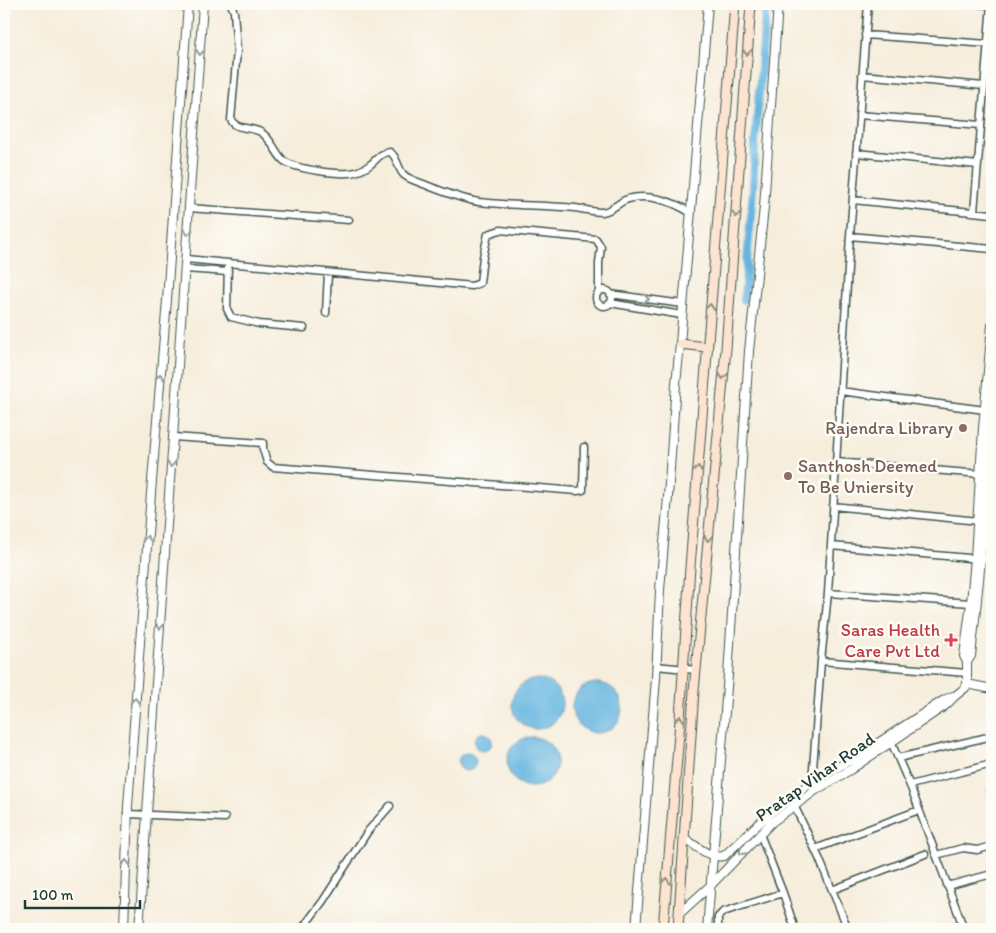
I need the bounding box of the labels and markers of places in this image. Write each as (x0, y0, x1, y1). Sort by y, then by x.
place label: Rajendra Library (825, 417, 954, 439)
marker: Rajendra Library (957, 422, 969, 434)
place label: Santhosh Deemed To Be Uniersity (798, 455, 937, 498)
marker: Santhosh Deemed To Be Uniersity (782, 470, 794, 482)
place label: Saras Health Care Pvt Ltd (841, 619, 940, 662)
marker: Saras Health Care Pvt Ltd (944, 633, 958, 647)

